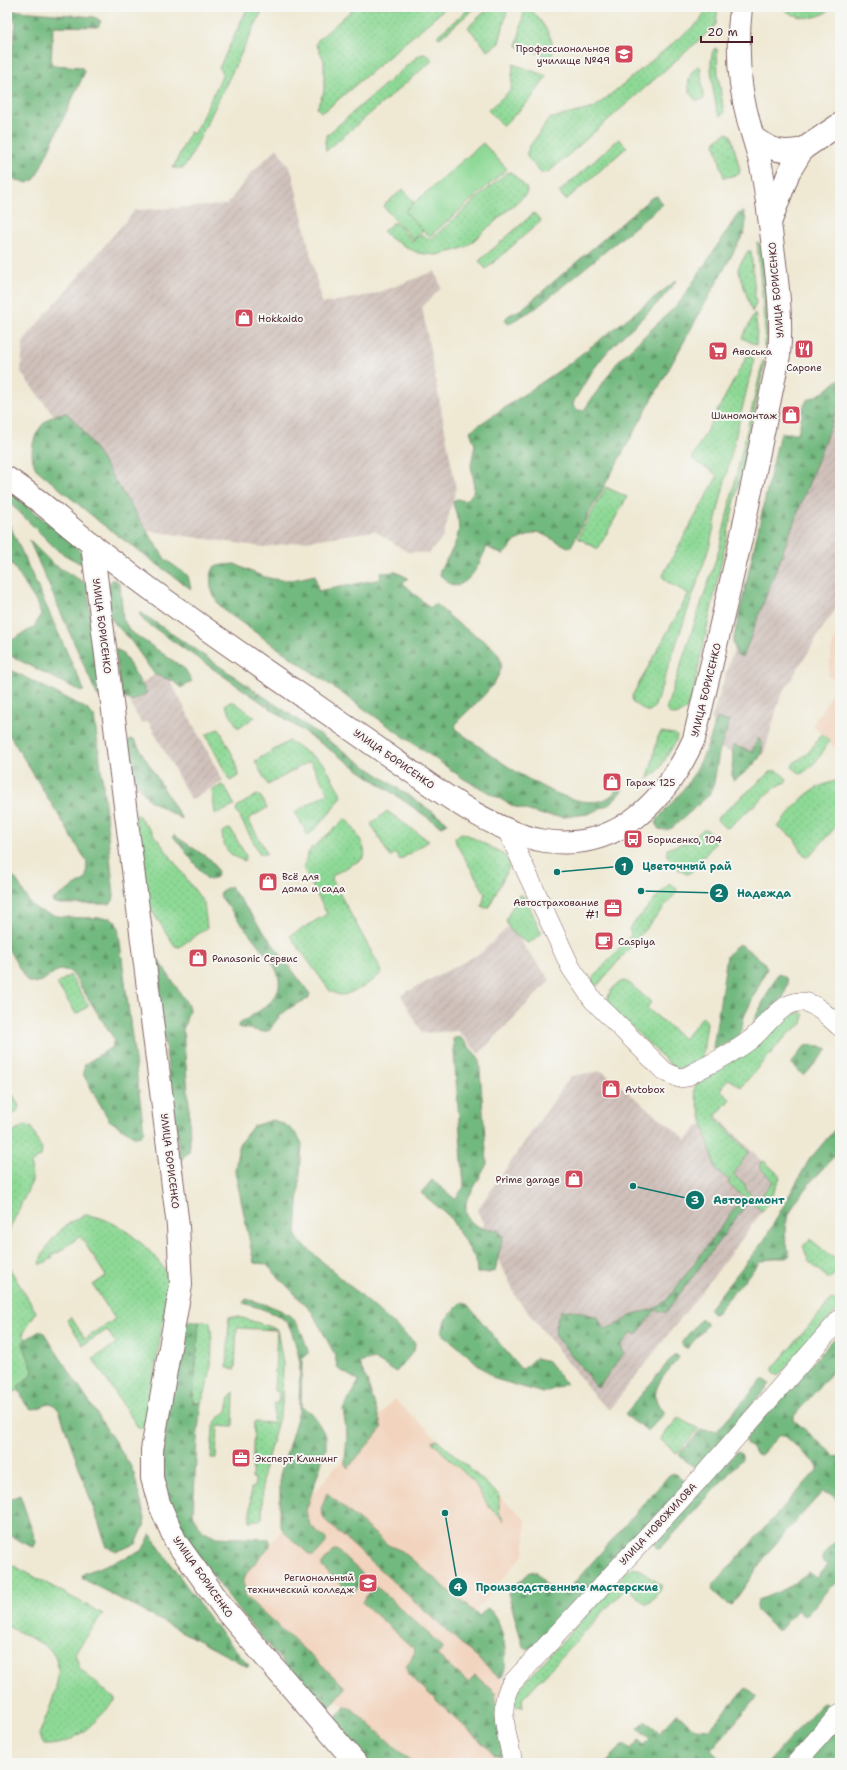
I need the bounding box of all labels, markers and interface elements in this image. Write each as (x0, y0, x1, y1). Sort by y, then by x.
scale bar (701, 18, 752, 44)
text: 20 m (707, 24, 738, 40)
place label: Профессиональное училище №49 (516, 42, 610, 67)
school or university icon: Профессиональное училище №49 (613, 43, 635, 65)
street label: УЛИЦА БОРИСЕНКО (765, 241, 787, 339)
shop icon: Hokkaido (233, 307, 255, 329)
place label: Hokkaido (258, 312, 303, 325)
restaurant icon: Capone (793, 338, 815, 360)
supermarket icon: Авоська (707, 340, 729, 362)
place label: Авоська (732, 345, 773, 358)
place label: Capone (786, 361, 822, 374)
shop icon: Шиномонтаж (780, 404, 802, 426)
place label: Шиномонтаж (711, 409, 778, 422)
street label: УЛИЦА БОРИСЕНКО (90, 577, 114, 675)
street label: УЛИЦА БОРИСЕНКО (688, 642, 724, 738)
street label: УЛИЦА БОРИСЕНКО (351, 726, 437, 792)
shop icon: Гараж 125 (601, 771, 623, 793)
place label: Гараж 125 (626, 776, 676, 789)
bus stop icon: Борисенко, 104 (622, 828, 644, 850)
place label: Борисенко, 104 (647, 833, 722, 846)
callout: Цветочный рай (614, 855, 739, 878)
text: 1 (621, 859, 627, 875)
text: Цветочный рай (642, 859, 732, 874)
place label: Всё для дома и сада (282, 870, 346, 895)
shop icon: Всё для дома и сада (257, 871, 279, 893)
callout: Надежда (709, 881, 799, 904)
text: 2 (715, 885, 724, 901)
text: Надежда (737, 886, 792, 901)
place label: Автострахование #1 (513, 896, 599, 921)
office icon: Автострахование #1 (602, 897, 624, 919)
cafe icon: Caspiya (593, 930, 615, 952)
place label: Caspiya (618, 935, 656, 948)
shop icon: Panasonic Сервис (187, 947, 209, 969)
place label: Panasonic Сервис (212, 952, 298, 965)
shop icon: Avtobox (600, 1078, 622, 1100)
place label: Avtobox (625, 1083, 665, 1096)
street label: УЛИЦА БОРИСЕНКО (158, 1112, 182, 1210)
shop icon: Prime garage (563, 1168, 585, 1190)
place label: Prime garage (496, 1173, 560, 1186)
callout: Авторемонт (685, 1189, 793, 1212)
text: 3 (691, 1192, 699, 1208)
text: Авторемонт (713, 1193, 785, 1208)
office icon: Эксперт Клининг (230, 1447, 252, 1469)
place label: Эксперт Клининг (255, 1452, 338, 1465)
street label: УЛИЦА НОВОЖИЛОВА (616, 1480, 700, 1568)
street label: УЛИЦА БОРИСЕНКО (170, 1534, 236, 1620)
place label: Региональный технический колледж (247, 1571, 355, 1596)
school or university icon: Региональный технический колледж (357, 1572, 379, 1594)
callout: Производственные мастерские (448, 1575, 666, 1598)
text: 4 (454, 1579, 463, 1595)
text: Производственные мастерские (476, 1580, 659, 1595)

